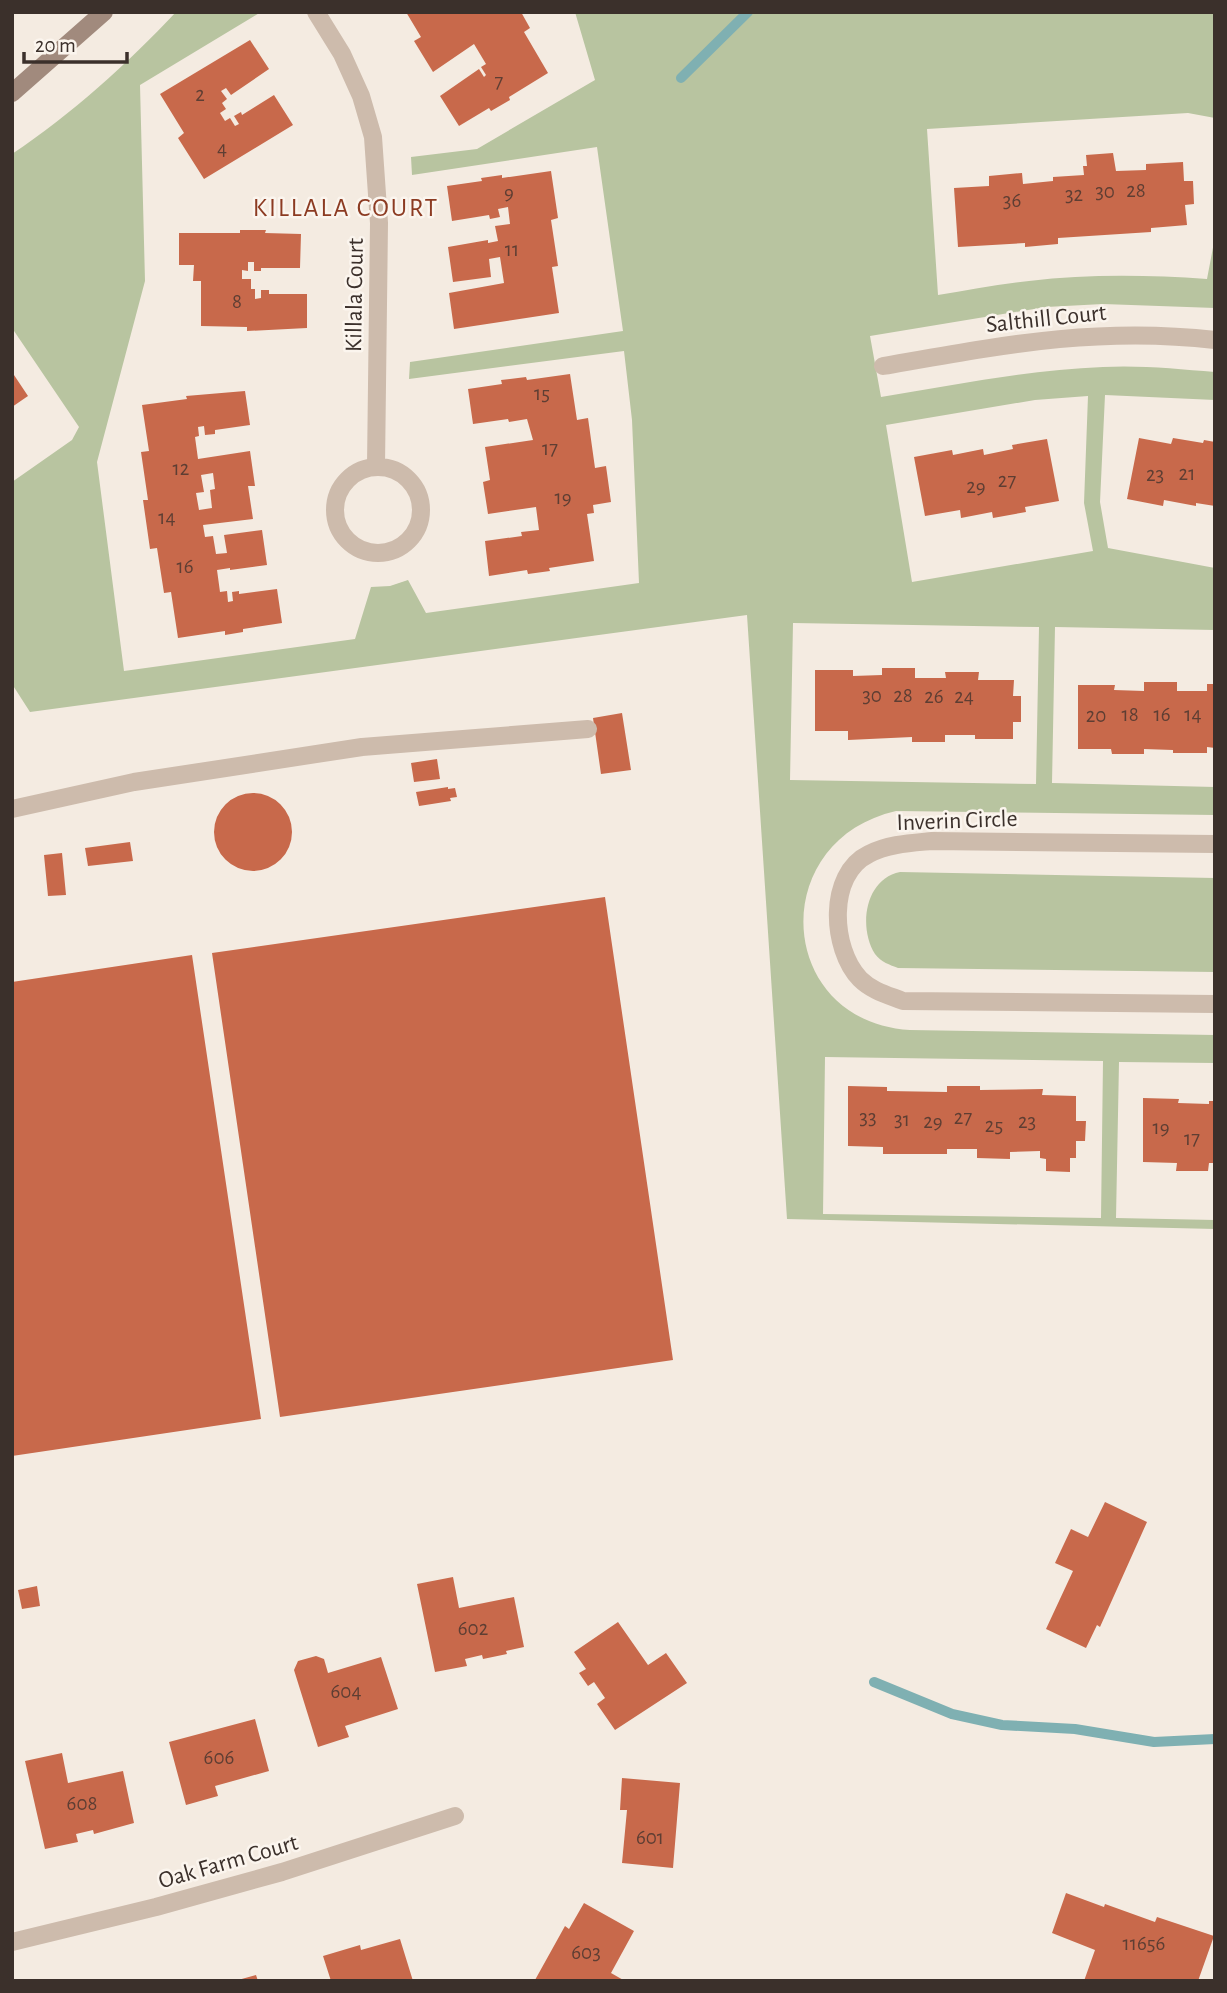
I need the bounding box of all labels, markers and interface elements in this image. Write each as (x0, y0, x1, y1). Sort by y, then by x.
scale bar (24, 21, 128, 65)
text: 20 m (35, 35, 76, 56)
house number: 7 (495, 71, 504, 92)
house number: 2 (195, 84, 205, 105)
house number: 4 (217, 138, 227, 159)
house number: 28 (1126, 180, 1146, 201)
house number: 30 (1095, 181, 1115, 202)
house number: 9 (504, 182, 514, 203)
house number: 32 (1065, 184, 1083, 205)
house number: 36 (1003, 190, 1021, 211)
district label: KILLALA COURT (253, 195, 439, 221)
street label: Killala Court (342, 237, 368, 352)
house number: 11 (505, 239, 519, 260)
house number: 8 (232, 291, 242, 312)
street label: Salthill Court (985, 301, 1108, 337)
house number: 15 (534, 383, 550, 404)
house number: 17 (542, 438, 558, 459)
house number: 12 (173, 458, 189, 479)
house number: 21 (1179, 463, 1195, 484)
house number: 23 (1146, 464, 1164, 485)
house number: 27 (998, 470, 1016, 491)
house number: 29 (966, 476, 986, 497)
house number: 19 (554, 487, 572, 508)
house number: 14 (158, 507, 176, 528)
house number: 16 (176, 556, 194, 577)
house number: 30 (862, 685, 882, 706)
house number: 28 (893, 685, 913, 706)
house number: 26 (924, 686, 944, 707)
house number: 24 (954, 686, 974, 707)
house number: 18 (1121, 704, 1139, 725)
house number: 16 (1153, 704, 1171, 725)
house number: 14 (1184, 704, 1202, 725)
house number: 20 (1086, 705, 1106, 726)
street label: Inverin Circle (896, 807, 1018, 835)
house number: 33 (859, 1107, 877, 1128)
house number: 27 (954, 1107, 972, 1128)
house number: 31 (894, 1109, 910, 1130)
house number: 29 (923, 1111, 943, 1132)
house number: 23 (1018, 1111, 1036, 1132)
house number: 25 (985, 1115, 1003, 1136)
house number: 19 (1152, 1117, 1170, 1138)
house number: 17 (1184, 1128, 1200, 1149)
house number: 602 (458, 1618, 488, 1639)
house number: 604 (330, 1681, 362, 1702)
house number: 606 (204, 1747, 234, 1768)
house number: 608 (67, 1793, 97, 1814)
house number: 601 (636, 1827, 664, 1848)
street label: Oak Farm Court (156, 1830, 301, 1893)
house number: 11656 (1123, 1933, 1165, 1954)
house number: 603 (571, 1942, 601, 1963)

